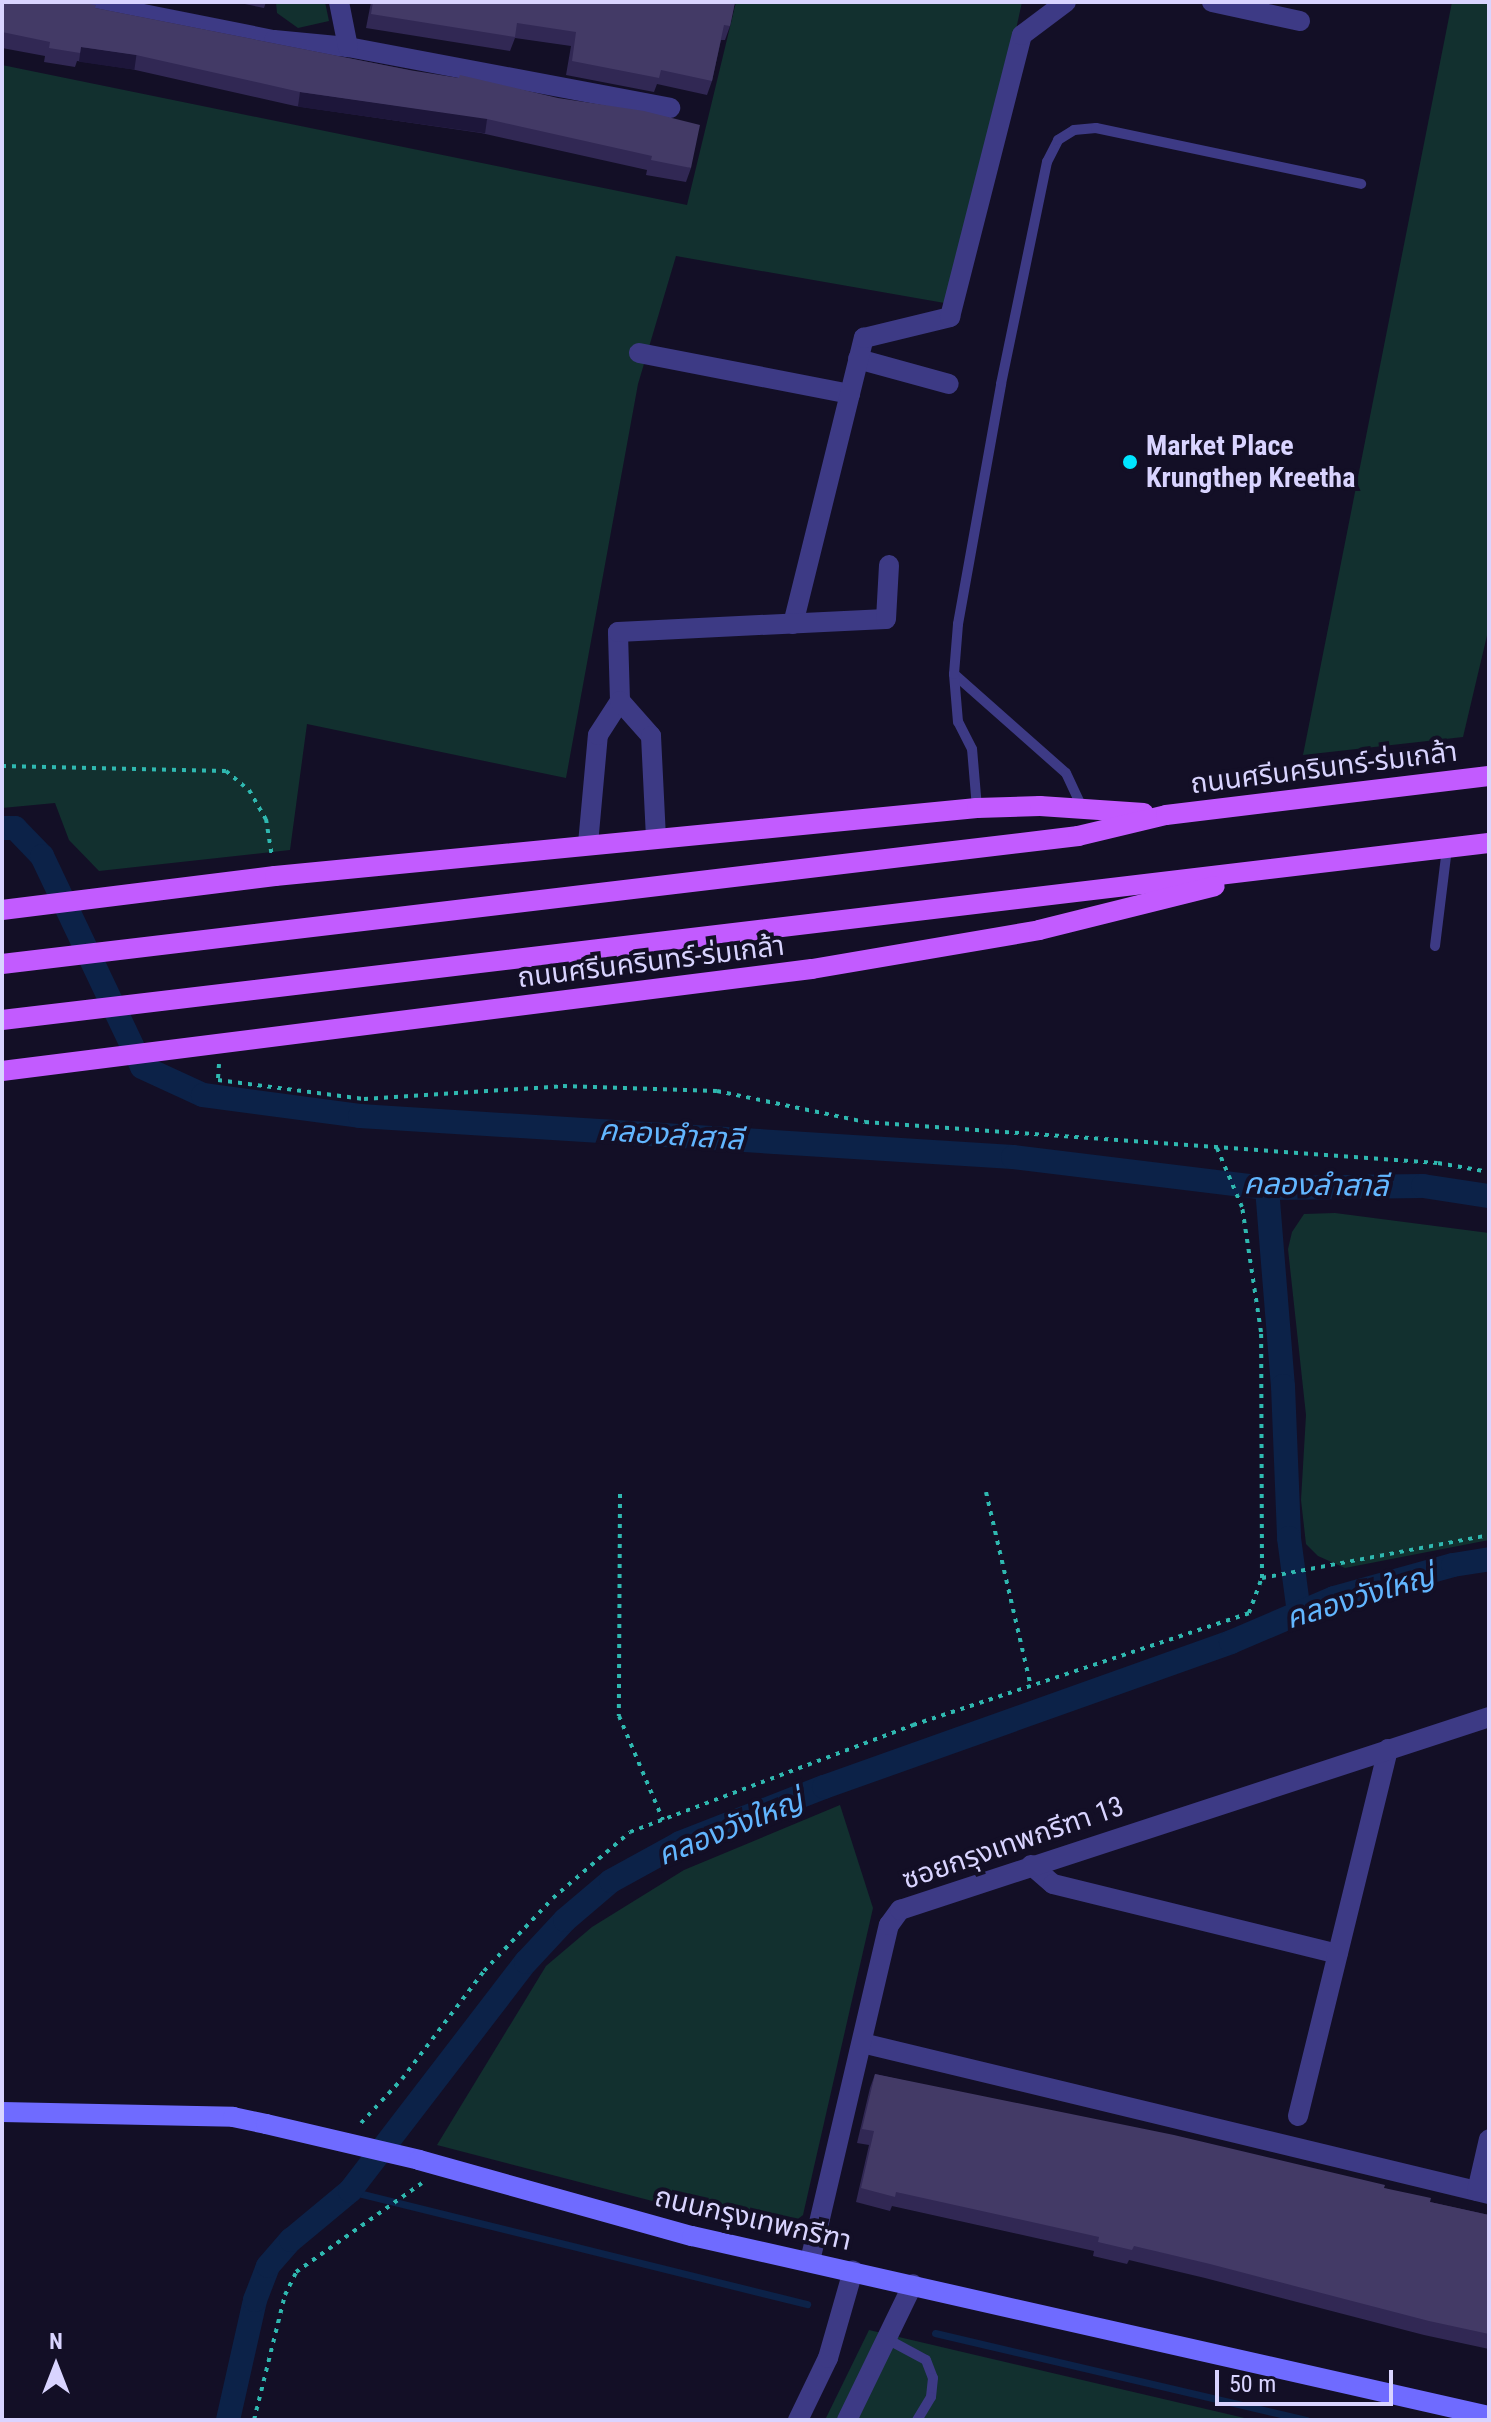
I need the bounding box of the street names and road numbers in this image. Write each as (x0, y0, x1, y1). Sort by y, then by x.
street label: ถนนศรีนครินทร์-ร่มเกล้า (1189, 735, 1459, 801)
street label: ถนนศรีนครินทร์-ร่มเกล้า (516, 929, 786, 995)
street label: ซอยกรุงเทพกรีฑา 13 (898, 1789, 1128, 1897)
street label: ถนนกรุงเทพกรีฑา (651, 2180, 855, 2258)

